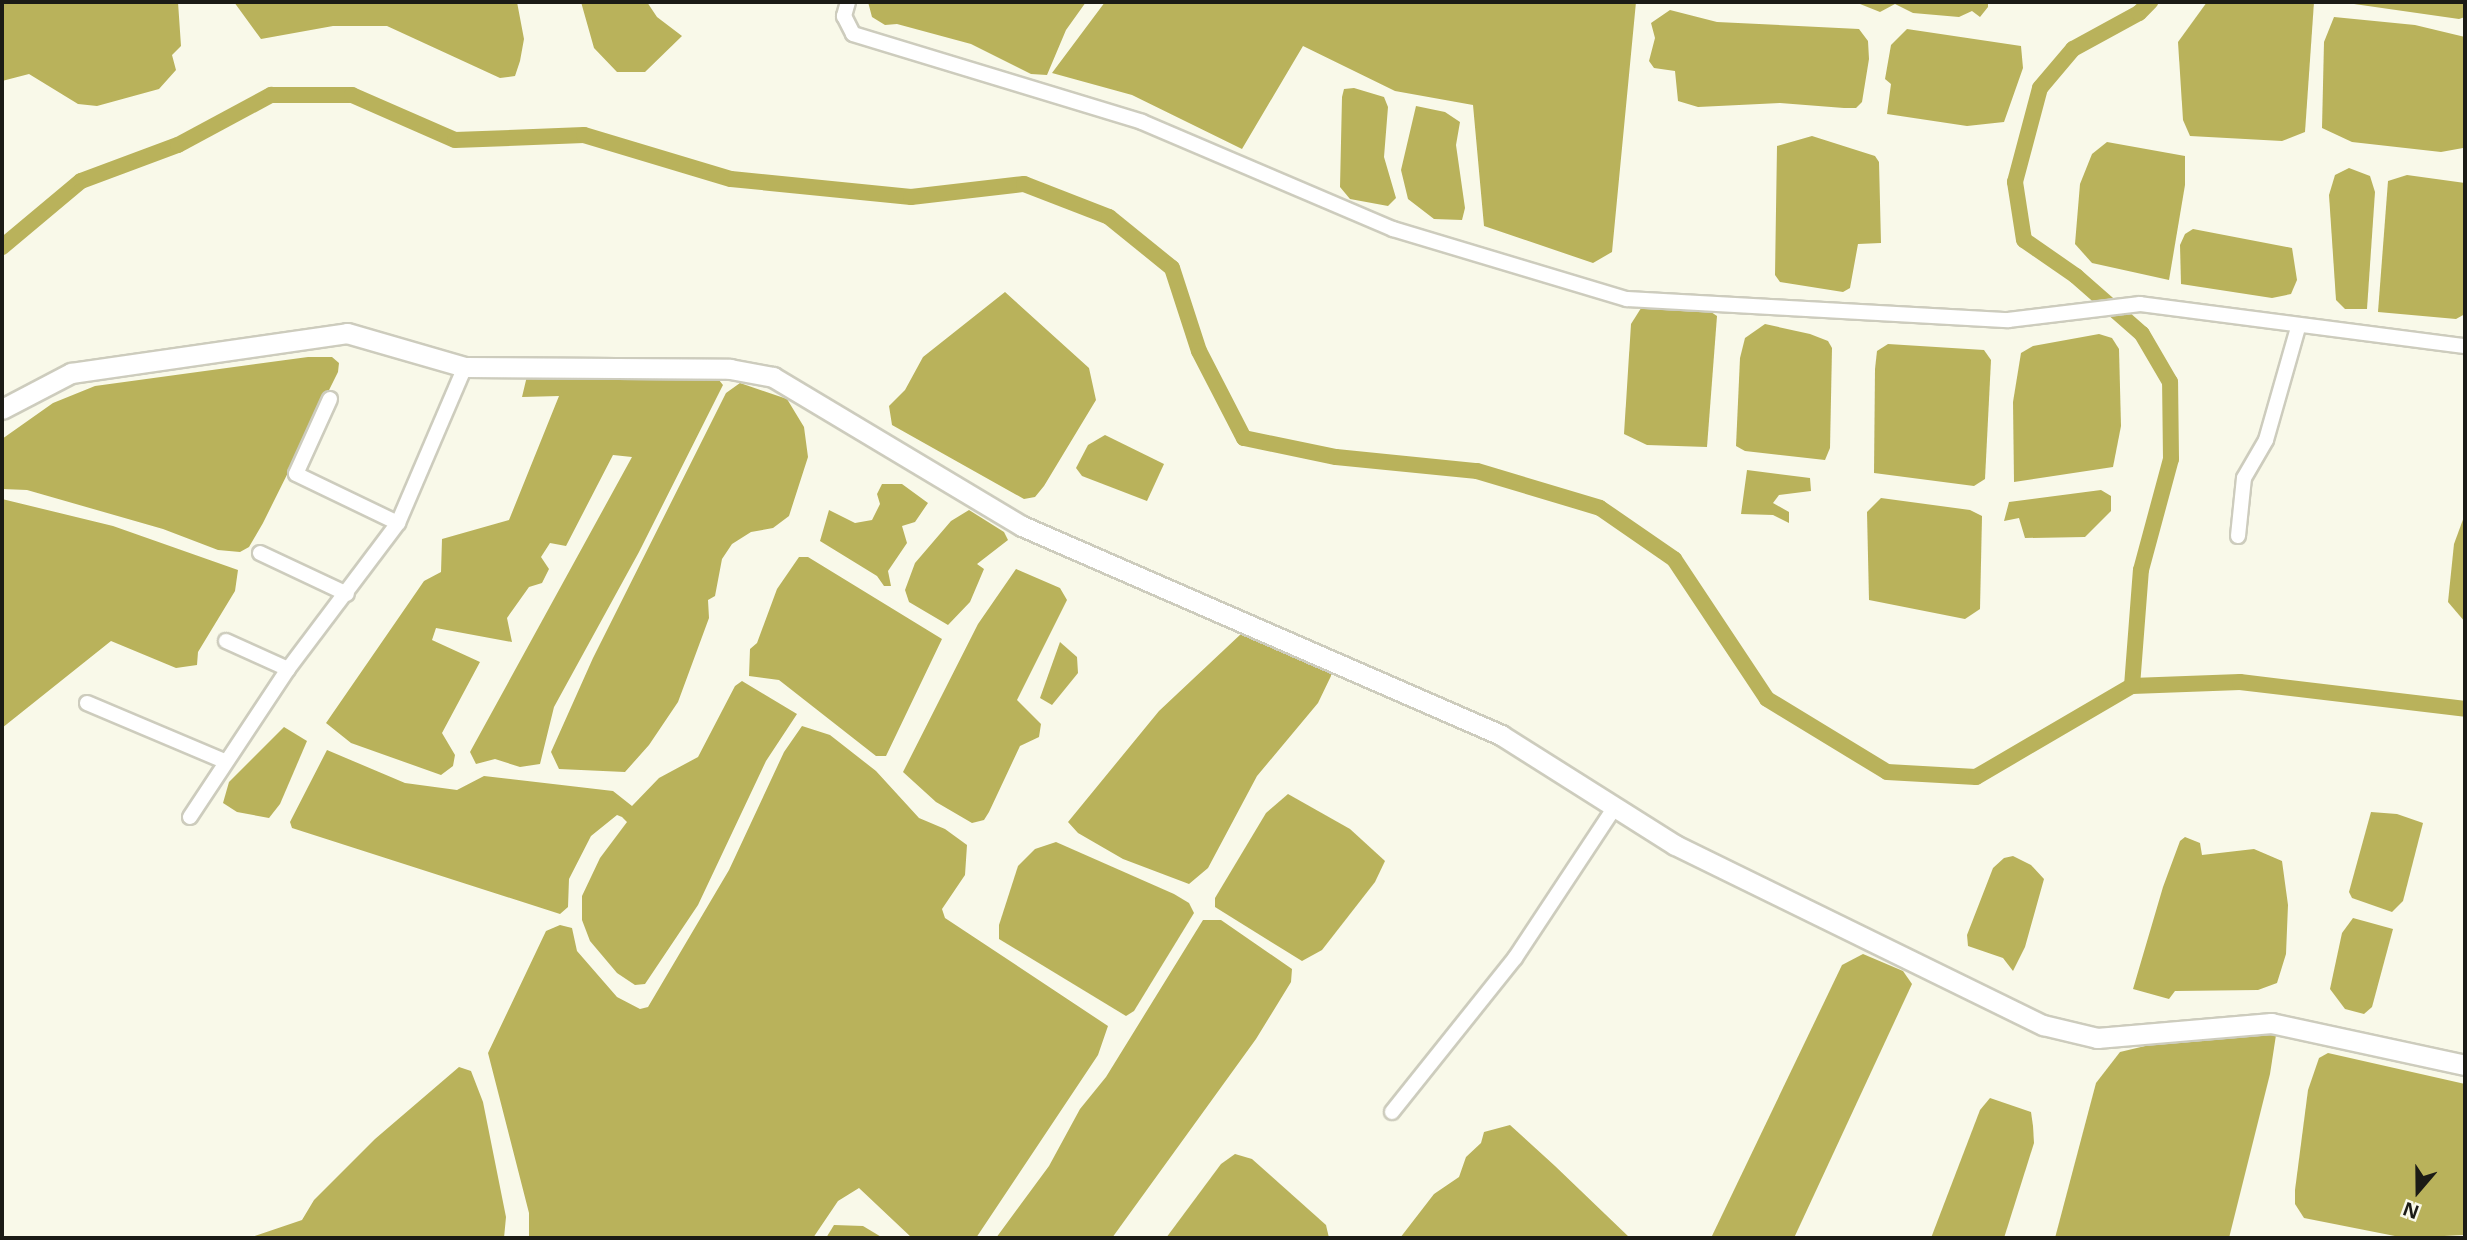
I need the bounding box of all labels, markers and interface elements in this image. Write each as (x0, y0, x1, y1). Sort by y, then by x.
north arrow (2383, 1156, 2453, 1226)
text: N (2399, 1196, 2423, 1226)

